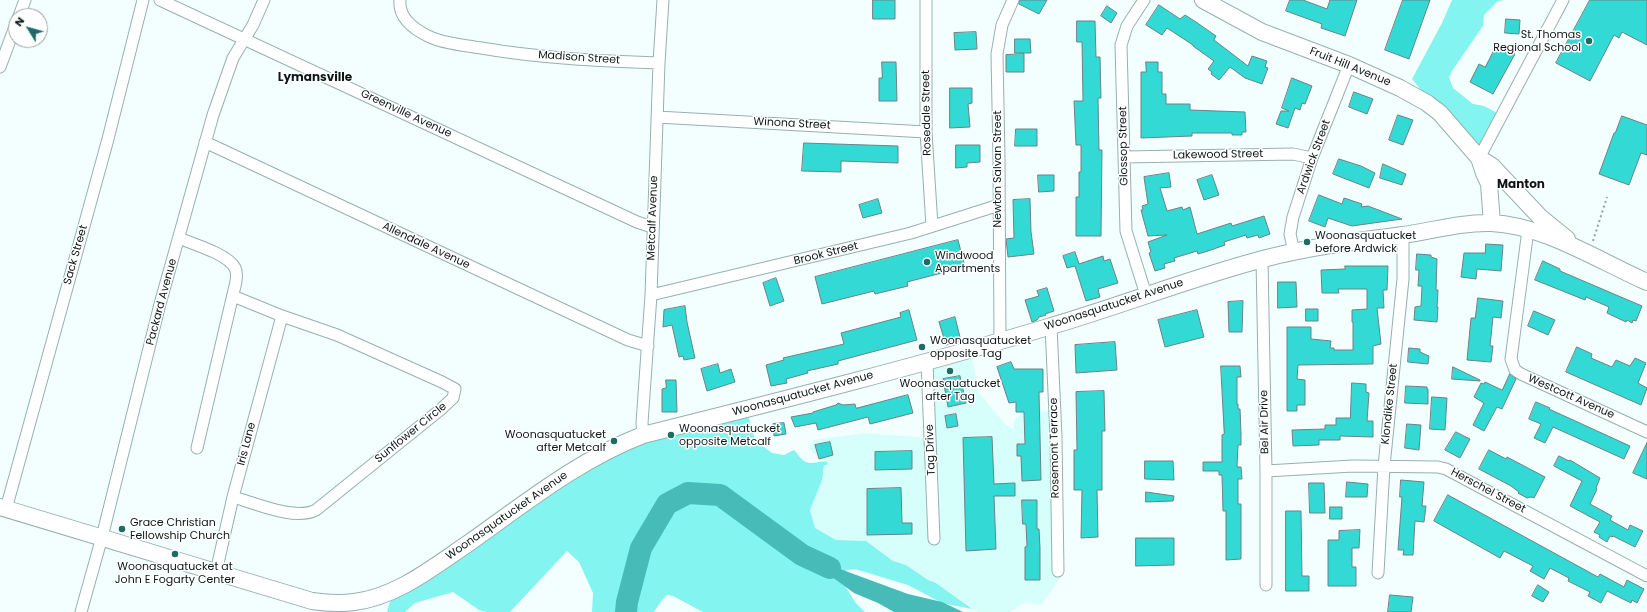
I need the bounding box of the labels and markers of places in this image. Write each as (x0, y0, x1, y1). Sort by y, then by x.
place label: St. Thomas Regional School (1493, 28, 1581, 54)
marker: St. Thomas Regional School (1584, 36, 1594, 46)
place label: Woonasquatucket before Ardwick (1315, 229, 1416, 255)
marker: Woonasquatucket before Ardwick (1302, 237, 1312, 247)
place label: Windwood Apartments (935, 249, 1000, 275)
marker: Windwood Apartments (922, 257, 932, 267)
place label: Woonasquatucket opposite Tag (930, 334, 1031, 360)
marker: Woonasquatucket opposite Tag (917, 342, 927, 352)
marker: Woonasquatucket after Tag (945, 366, 955, 376)
place label: Woonasquatucket after Tag (899, 377, 1001, 403)
place label: Woonasquatucket opposite Metcalf (679, 422, 780, 448)
place label: Woonasquatucket after Metcalf (505, 428, 606, 454)
marker: Woonasquatucket opposite Metcalf (666, 430, 676, 440)
marker: Woonasquatucket after Metcalf (609, 436, 619, 446)
place label: Grace Christian Fellowship Church (130, 516, 230, 542)
marker: Grace Christian Fellowship Church (117, 524, 127, 534)
marker: Woonasquatucket at John E Fogarty Center (170, 549, 180, 559)
place label: Woonasquatucket at John E Fogarty Center (115, 560, 235, 586)

